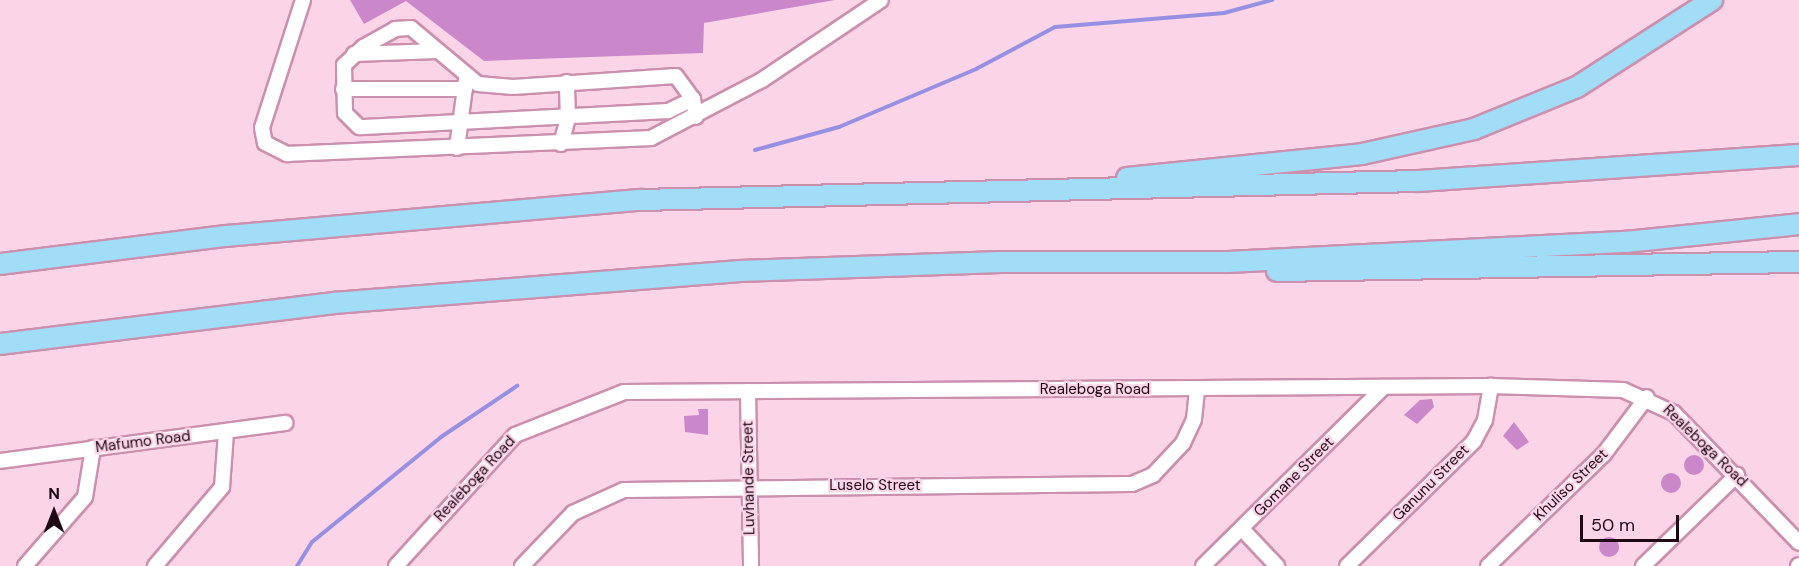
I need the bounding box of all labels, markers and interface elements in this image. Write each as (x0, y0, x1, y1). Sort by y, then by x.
street label: Realeboga Road (1040, 381, 1150, 399)
street label: Realeboga Road (1659, 401, 1751, 491)
street label: Luvhande Street (739, 421, 759, 535)
street label: Mafumo Road (94, 427, 192, 457)
street label: Realeboga Road (431, 432, 519, 526)
street label: Gomane Street (1250, 433, 1338, 521)
street label: Ganunu Street (1389, 441, 1473, 525)
street label: Khuliso Street (1530, 445, 1612, 525)
street label: Luselo Street (829, 477, 921, 495)
north arrow (24, 482, 84, 542)
text: N (48, 483, 60, 504)
scale bar (1583, 503, 1682, 541)
text: 50 m (1591, 513, 1635, 537)

